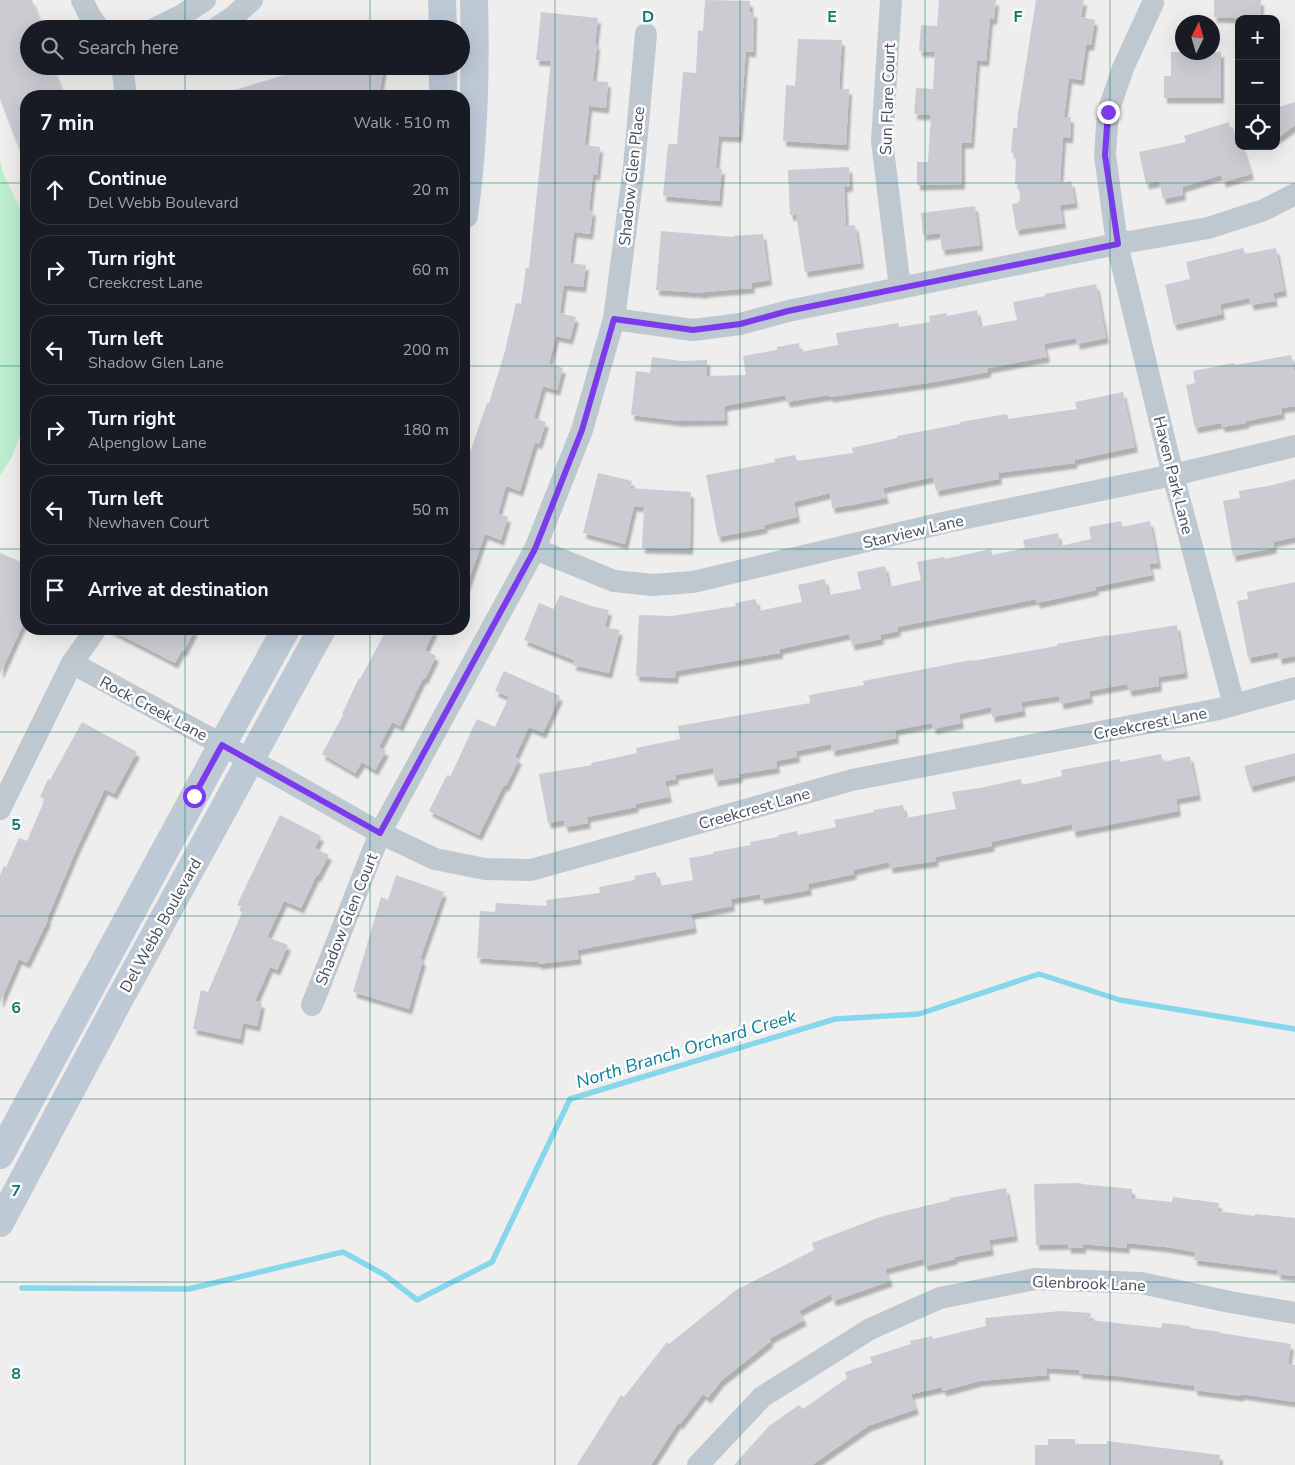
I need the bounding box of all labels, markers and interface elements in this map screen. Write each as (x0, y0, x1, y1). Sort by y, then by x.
text: D (642, 6, 654, 28)
text: E (827, 6, 837, 28)
text: F (1014, 6, 1023, 28)
north arrow (1175, 15, 1220, 60)
map controls (1235, 15, 1280, 150)
button: + (1235, 15, 1280, 60)
search box (20, 20, 470, 75)
icon: search (38, 34, 66, 62)
text: Search here (78, 35, 179, 61)
street label: Sun Flare Court (875, 42, 901, 155)
button: − (1235, 60, 1280, 105)
route end (1097, 101, 1120, 124)
street label: Shadow Glen Place (614, 105, 650, 247)
button: locate (1235, 105, 1280, 150)
text: 7 min (40, 109, 94, 137)
text: Walk · 510 m (354, 112, 450, 134)
text: Continue (88, 166, 167, 192)
icon: ahead (41, 176, 69, 204)
text: 20 m (412, 179, 449, 201)
text: Del Webb Boulevard (88, 192, 238, 214)
text: Turn right (88, 246, 175, 272)
icon: right (41, 256, 69, 284)
text: 60 m (412, 259, 449, 281)
text: Creekcrest Lane (88, 272, 203, 294)
text: Turn left (88, 326, 163, 352)
icon: left (41, 336, 69, 364)
text: 200 m (402, 339, 449, 361)
text: Shadow Glen Lane (88, 352, 224, 374)
text: Turn right (88, 406, 175, 432)
street label: Haven Park Lane (1148, 414, 1198, 537)
icon: right (41, 416, 69, 444)
text: 180 m (402, 419, 449, 441)
text: Alpenglow Lane (88, 432, 206, 454)
text: Turn left (88, 486, 163, 512)
icon: left (41, 496, 69, 524)
text: 50 m (412, 499, 449, 521)
street label: Starview Lane (861, 510, 966, 554)
text: Newhaven Court (88, 512, 209, 534)
icon: arrive (41, 576, 69, 604)
text: Arrive at destination (88, 577, 269, 603)
street label: Rock Creek Lane (96, 671, 211, 747)
street label: Creekcrest Lane (1092, 702, 1209, 746)
street label: Creekcrest Lane (696, 783, 813, 835)
route start (183, 785, 206, 808)
text: 5 (11, 814, 21, 836)
street label: Shadow Glen Court (310, 850, 384, 989)
street label: Del Webb Boulevard (115, 854, 207, 997)
text: 6 (11, 997, 21, 1019)
water label: North Branch Orchard Creek (573, 1004, 800, 1094)
text: 7 (11, 1180, 21, 1202)
street label: Glenbrook Lane (1032, 1271, 1146, 1297)
text: 8 (11, 1363, 21, 1385)

